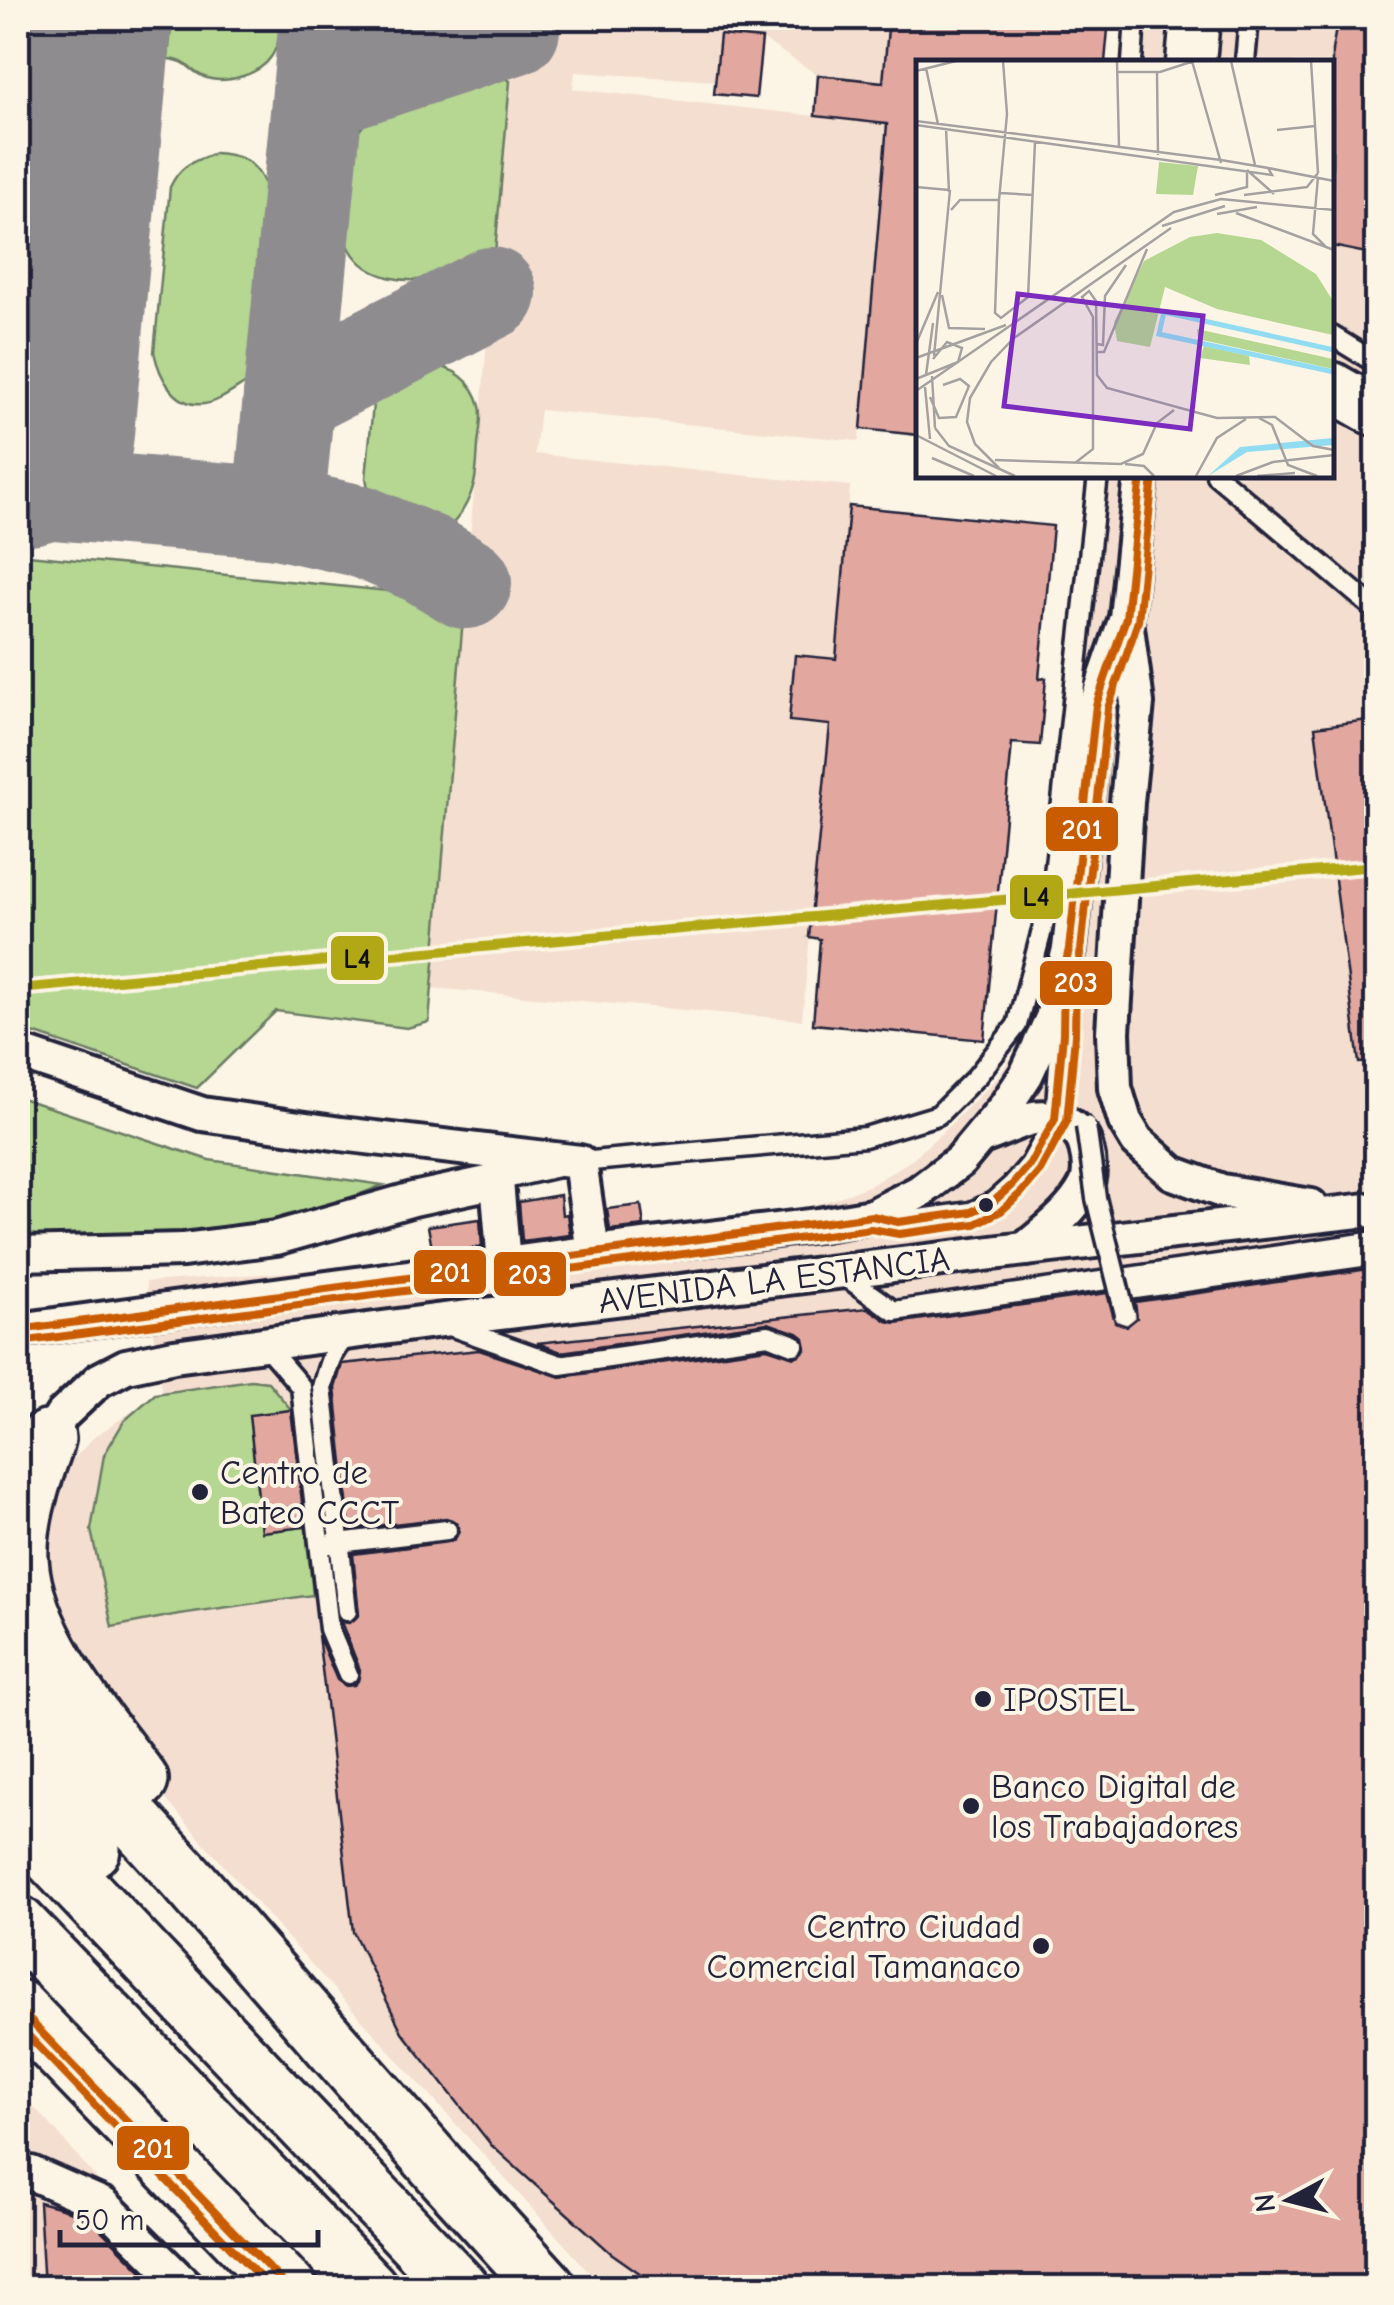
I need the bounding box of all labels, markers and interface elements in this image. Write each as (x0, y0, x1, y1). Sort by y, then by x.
inset map (916, 60, 1334, 478)
line badge: 201 (1044, 805, 1120, 853)
text: 201 (1062, 814, 1102, 846)
line badge: L4 (1008, 873, 1065, 921)
text: L4 (1022, 881, 1050, 913)
line badge: L4 (329, 934, 386, 982)
text: L4 (343, 943, 371, 975)
line badge: 203 (1038, 959, 1114, 1007)
text: 203 (1054, 967, 1098, 999)
unlabelled marker (976, 1195, 996, 1215)
street label: AVENIDA LA ESTANCIA (596, 1238, 952, 1322)
line badge: 201 (412, 1248, 488, 1296)
line badge: 203 (492, 1250, 568, 1298)
text: 201 (430, 1257, 470, 1289)
text: 203 (508, 1259, 552, 1291)
place label: Centro de Bateo CCCT (220, 1452, 399, 1533)
marker: Centro de Bateo CCCT (189, 1481, 211, 1503)
place label: IPOSTEL (1003, 1679, 1136, 1720)
marker: IPOSTEL (972, 1688, 994, 1710)
place label: Banco Digital de los Trabajadores (991, 1766, 1238, 1847)
marker: Banco Digital de los Trabajadores (960, 1795, 982, 1817)
place label: Centro Ciudad Comercial Tamanaco (707, 1906, 1021, 1987)
marker: Centro Ciudad Comercial Tamanaco (1030, 1935, 1052, 1957)
line badge: 201 (115, 2124, 191, 2172)
text: 201 (133, 2133, 173, 2165)
north arrow (1239, 2150, 1339, 2250)
scale bar (60, 2185, 318, 2247)
text: N (1248, 2192, 1282, 2214)
text: 50 m (75, 2203, 144, 2238)

